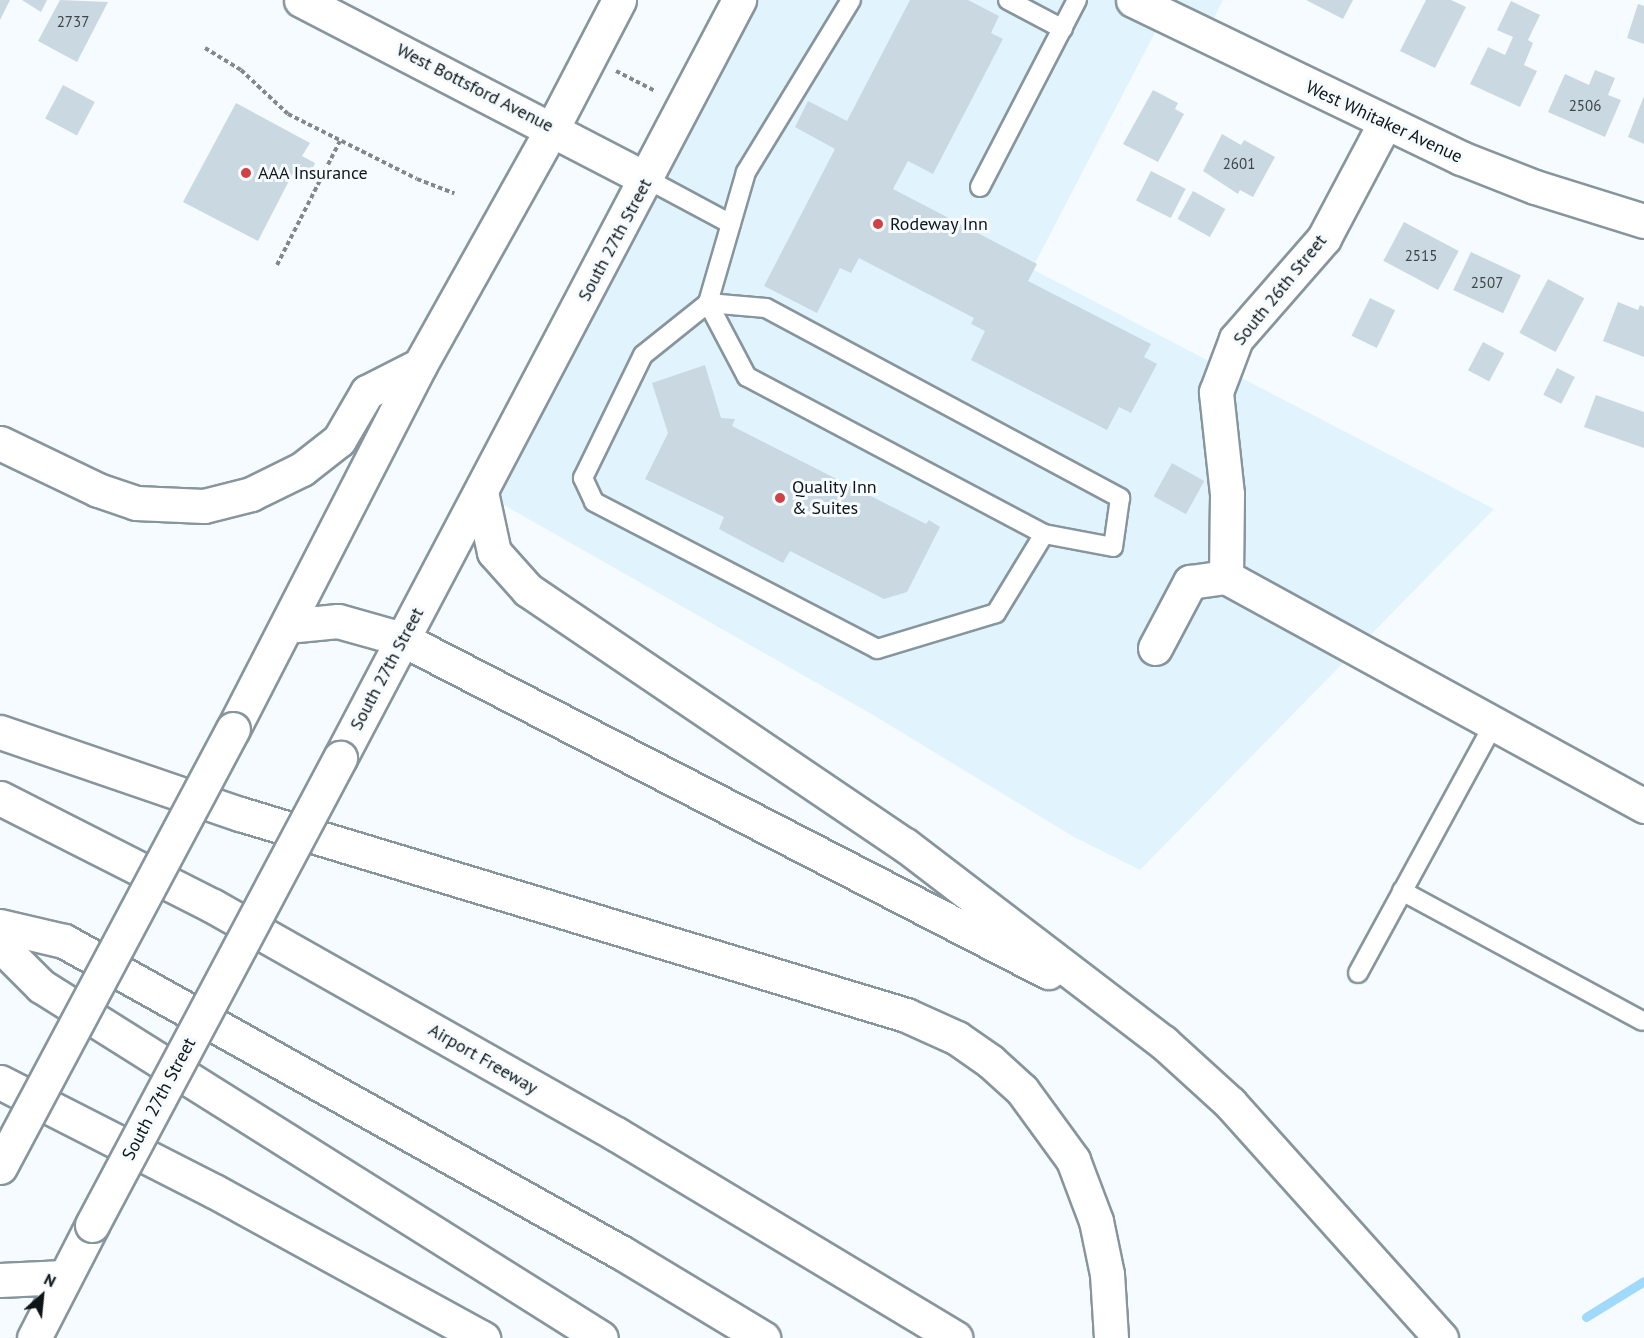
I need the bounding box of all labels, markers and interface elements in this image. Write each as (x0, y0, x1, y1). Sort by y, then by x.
house number: 2737 (57, 13, 89, 31)
street label: West Bottsford Avenue (393, 39, 557, 137)
street label: West Whitaker Avenue (1302, 76, 1466, 168)
house number: 2506 (1569, 97, 1601, 115)
house number: 2601 (1223, 155, 1255, 173)
place label: AAA Insurance (258, 162, 369, 184)
marker: AAA Insurance (239, 166, 253, 180)
street label: South 27th Street (574, 175, 656, 305)
place label: Rodeway Inn (890, 213, 988, 235)
marker: Rodeway Inn (871, 217, 885, 231)
street label: South 26th Street (1229, 230, 1331, 350)
house number: 2515 (1405, 247, 1437, 265)
house number: 2507 (1471, 274, 1503, 292)
place label: Quality Inn & Suites (792, 477, 877, 520)
marker: Quality Inn & Suites (773, 491, 787, 505)
street label: South 27th Street (346, 604, 428, 734)
street label: Airport Freeway (425, 1019, 541, 1099)
street label: South 27th Street (118, 1034, 200, 1164)
north arrow (12, 1266, 72, 1326)
text: N (41, 1269, 59, 1291)

